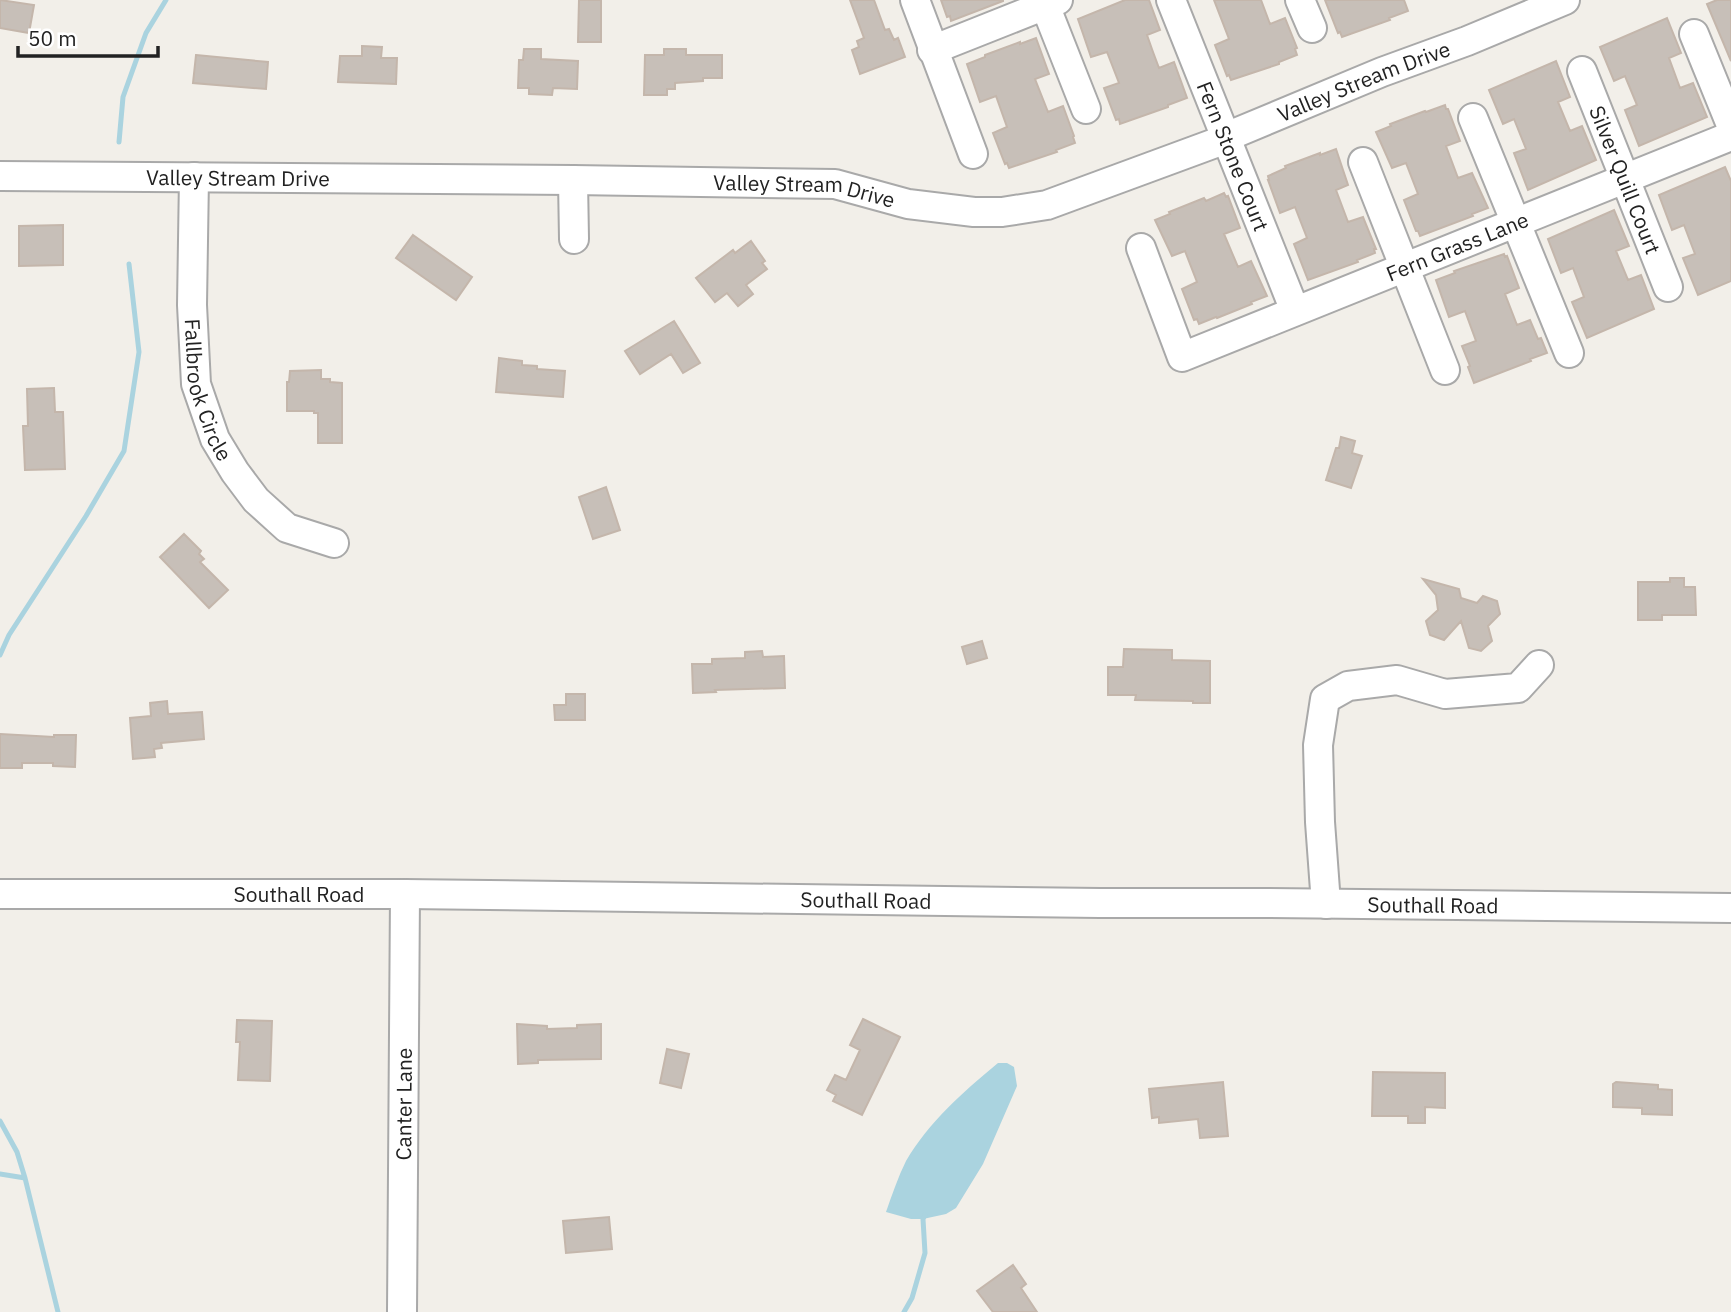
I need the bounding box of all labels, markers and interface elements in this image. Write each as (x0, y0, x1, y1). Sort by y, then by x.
scale bar (18, 14, 158, 58)
text: 50 m (28, 24, 77, 52)
street label: Valley Stream Drive (1273, 34, 1454, 128)
street label: Fern Stone Court (1191, 77, 1276, 235)
street label: Silver Quill Court (1583, 101, 1667, 258)
street label: Valley Stream Drive (146, 163, 330, 192)
street label: Valley Stream Drive (713, 168, 898, 214)
street label: Fern Grass Lane (1382, 205, 1533, 288)
street label: Fallbrook Circle (179, 318, 239, 466)
street label: Southall Road (233, 880, 365, 908)
street label: Southall Road (800, 885, 932, 915)
street label: Southall Road (1367, 890, 1499, 919)
street label: Canter Lane (389, 1047, 418, 1161)

